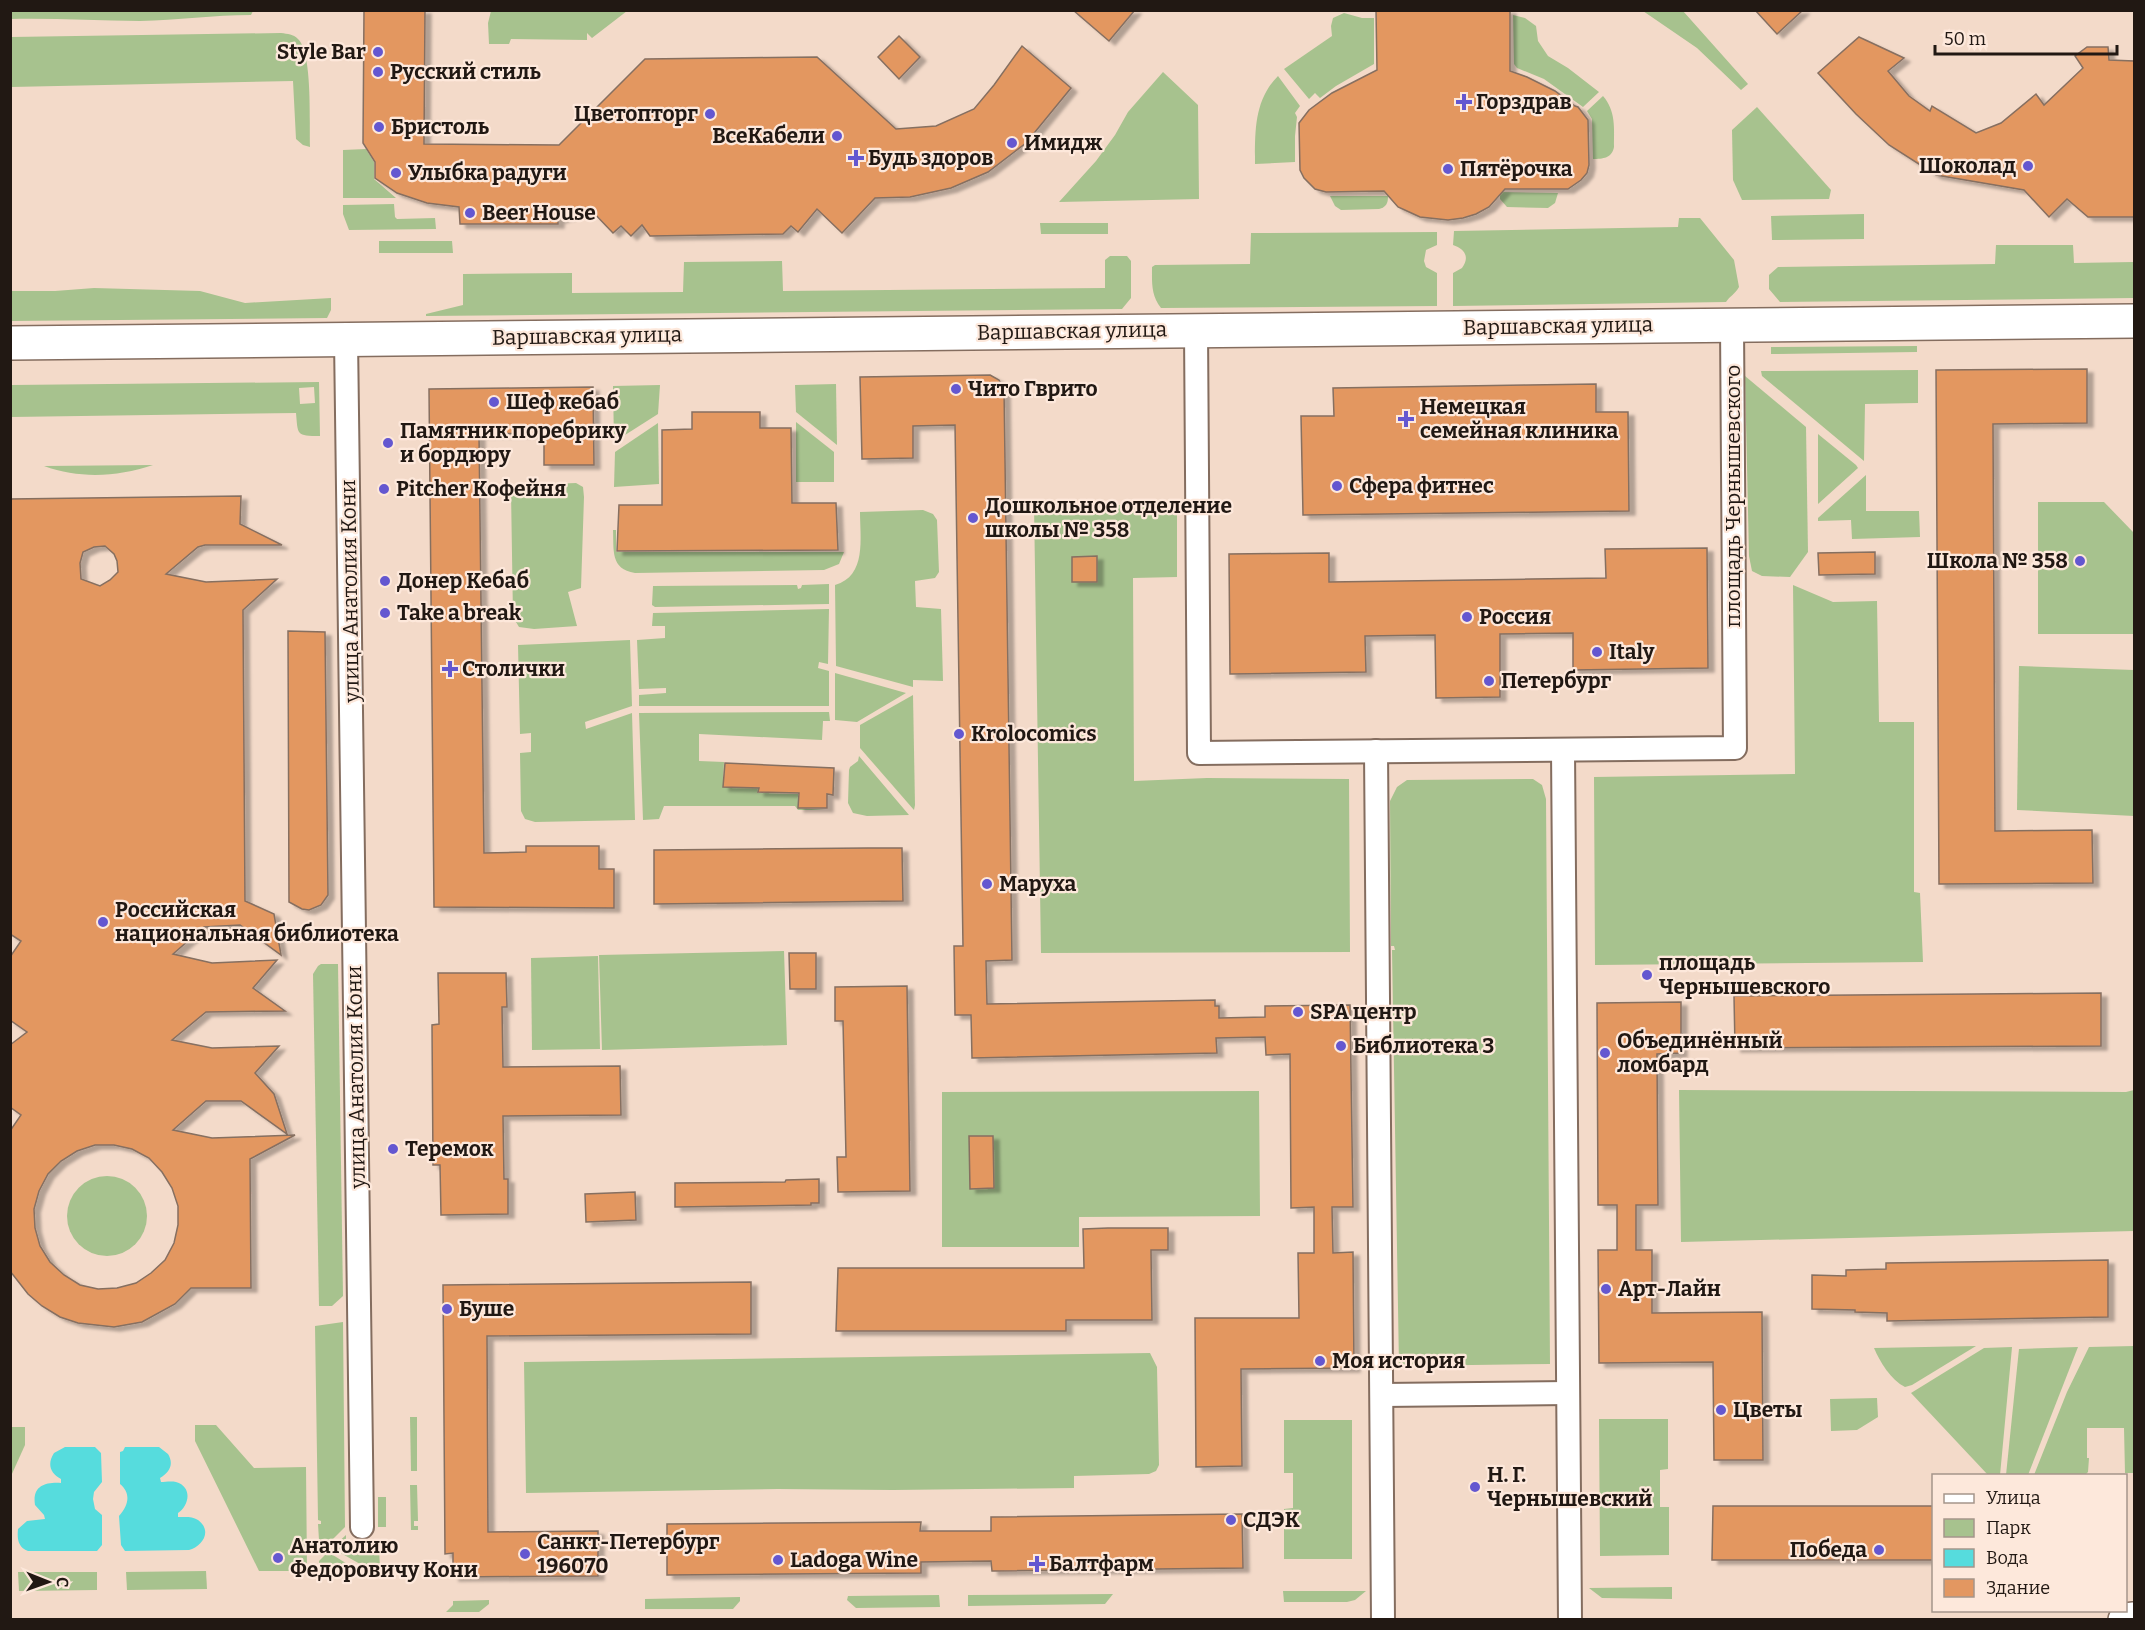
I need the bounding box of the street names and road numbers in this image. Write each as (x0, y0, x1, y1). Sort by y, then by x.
street label: Варшавская улица (1463, 311, 1654, 341)
street label: Варшавская улица (977, 316, 1168, 346)
street label: Варшавская улица (492, 321, 683, 351)
street label: площадь Чернышевского (1720, 365, 1746, 627)
street label: улица Анатолия Кони (335, 479, 365, 704)
street label: улица Анатолия Кони (341, 965, 371, 1190)

